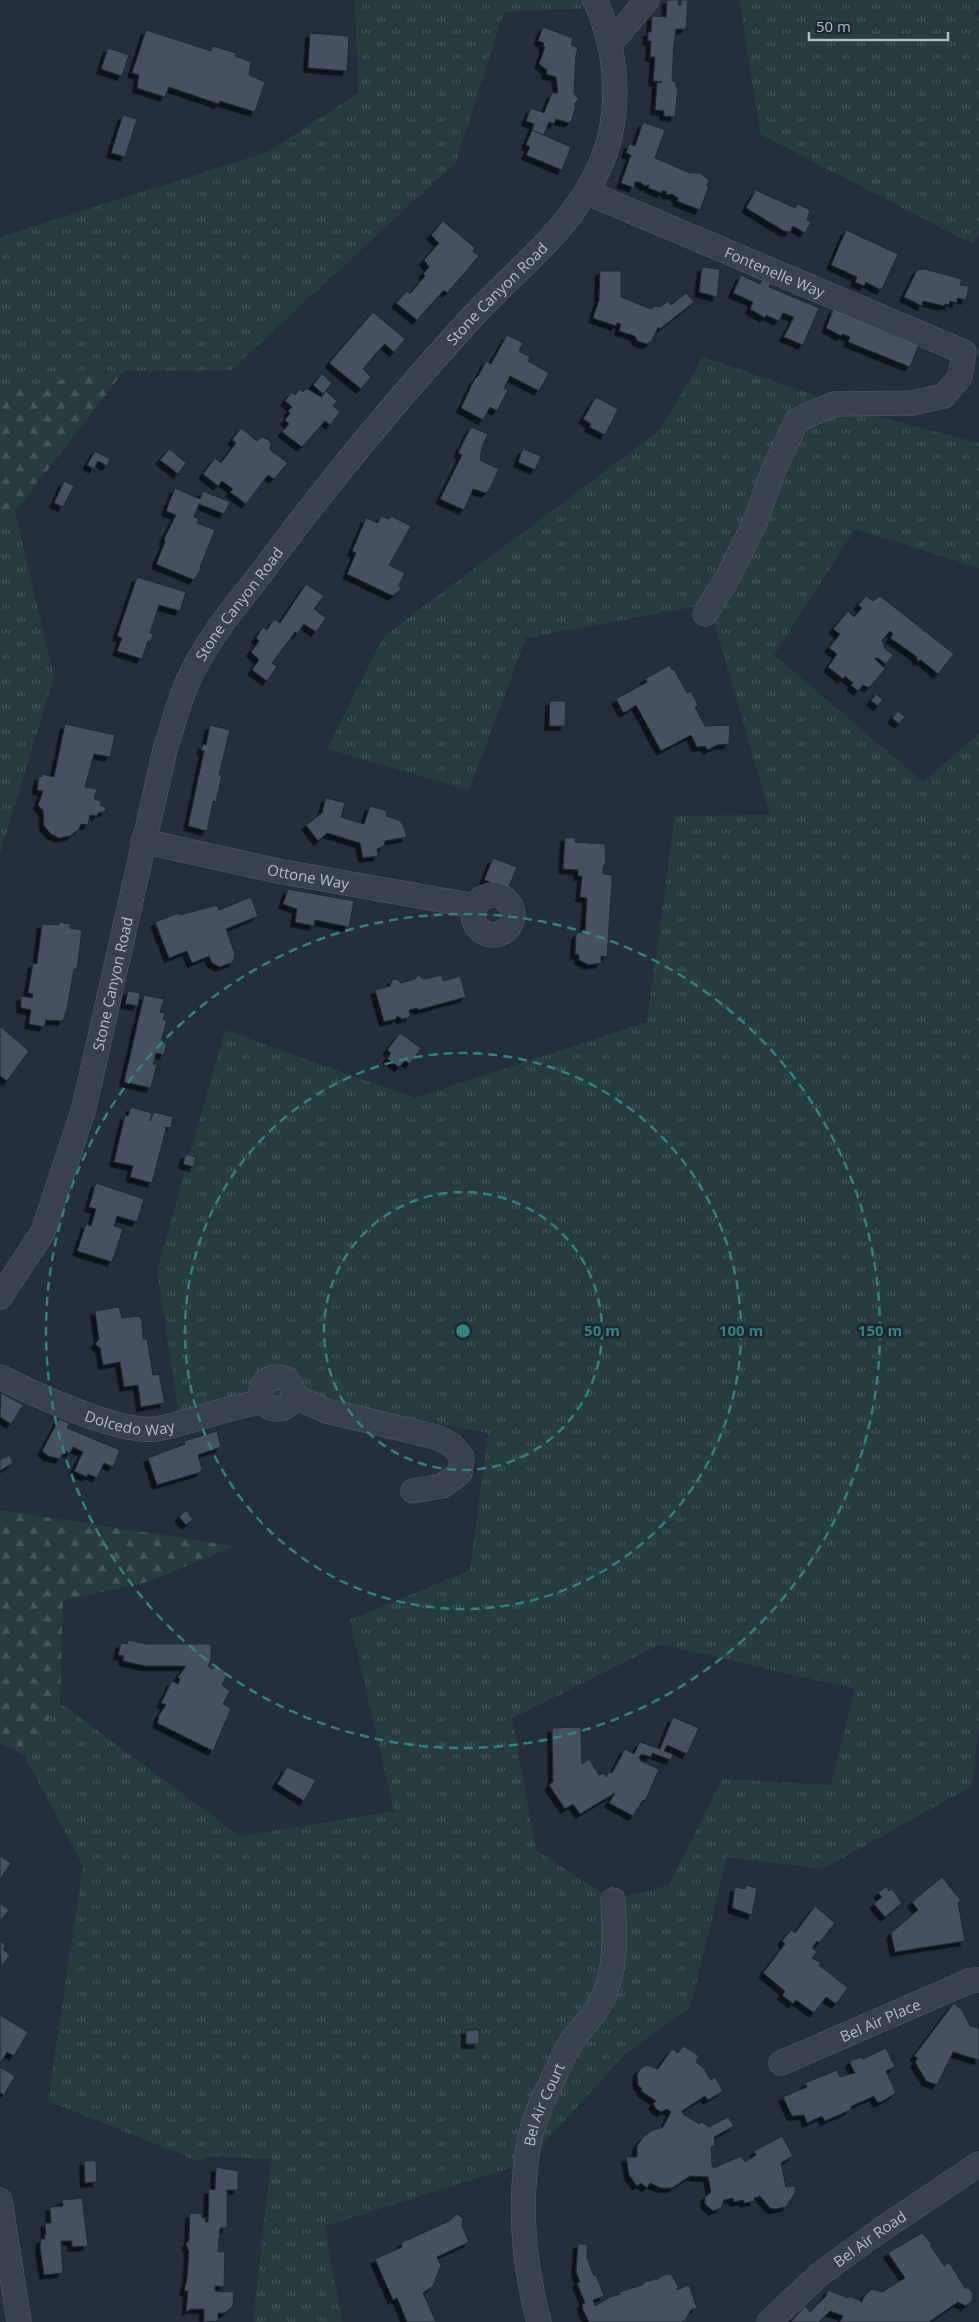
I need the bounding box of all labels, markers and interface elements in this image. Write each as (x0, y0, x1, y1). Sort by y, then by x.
scale bar (809, 10, 948, 42)
text: 50 m (816, 16, 851, 36)
street label: Stone Canyon Road (442, 238, 552, 349)
street label: Fontenelle Way (722, 242, 828, 302)
street label: Stone Canyon Road (190, 543, 287, 664)
street label: Ottone Way (265, 859, 351, 894)
street label: Stone Canyon Road (87, 915, 137, 1053)
text: 50 m (584, 1320, 620, 1340)
text: 100 m (719, 1320, 763, 1340)
text: 150 m (858, 1320, 902, 1340)
centre of rings (454, 1322, 472, 1340)
street label: Dolcedo Way (82, 1405, 177, 1440)
street label: Bel Air Place (837, 1994, 923, 2046)
street label: Bel Air Court (519, 2060, 569, 2148)
street label: Bel Air Road (829, 2206, 910, 2271)

